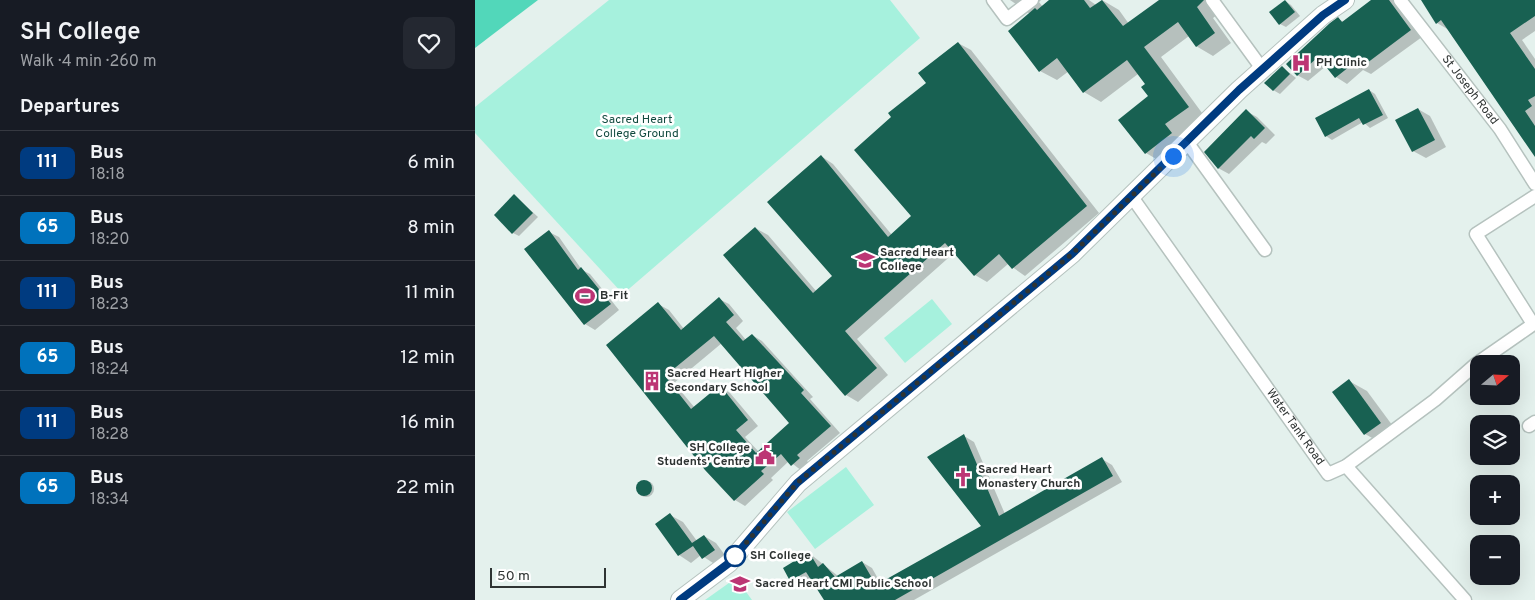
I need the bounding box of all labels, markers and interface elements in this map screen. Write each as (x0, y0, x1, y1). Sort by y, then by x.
button: heart (403, 17, 455, 69)
text: SH College (20, 18, 140, 48)
text: Walk · 4 min · 260 m (20, 52, 156, 72)
hospital icon: PH Clinic (1290, 52, 1312, 74)
street label: St Joseph Road (1438, 52, 1502, 128)
place label: PH Clinic (1316, 55, 1367, 71)
text: Departures (20, 95, 120, 119)
park label: Sacred Heart College Ground (595, 112, 679, 142)
text: Bus (90, 141, 124, 165)
your location (1161, 144, 1186, 169)
text: 111 (37, 151, 58, 174)
text: 6 min (408, 151, 455, 175)
text: 18:18 (90, 165, 125, 185)
text: Bus (90, 206, 124, 230)
text: 65 (36, 216, 59, 239)
text: 8 min (407, 216, 455, 240)
text: 18:20 (90, 230, 129, 250)
place label: Sacred Heart College (880, 245, 954, 275)
school or university icon: Sacred Heart College (854, 249, 876, 271)
text: Bus (90, 271, 124, 295)
text: 111 (37, 281, 58, 304)
text: 11 min (405, 281, 455, 305)
sports icon: B-Fit (574, 285, 596, 307)
place label: B-Fit (600, 288, 628, 304)
text: 18:23 (90, 295, 129, 315)
text: Bus (90, 336, 124, 360)
text: 65 (36, 346, 59, 369)
text: 12 min (400, 346, 455, 370)
north arrow (1470, 355, 1520, 405)
map controls (1470, 355, 1520, 585)
text: 18:24 (90, 360, 129, 380)
place label: Sacred Heart Higher Secondary School (667, 366, 782, 396)
building icon: Sacred Heart Higher Secondary School (641, 370, 663, 392)
street label: Water Tank Road (1262, 386, 1328, 469)
text: Bus (90, 401, 124, 425)
text: 111 (37, 411, 58, 434)
text: 16 min (400, 411, 455, 435)
button: layers (1470, 415, 1520, 465)
text: 18:28 (90, 425, 129, 445)
place label: SH College Students' Centre (657, 440, 750, 470)
public building icon: SH College Students' Centre (754, 444, 776, 466)
place label: Sacred Heart Monastery Church (978, 462, 1080, 492)
text: Bus (90, 466, 124, 490)
church icon: Sacred Heart Monastery Church (952, 466, 974, 488)
button: + (1470, 475, 1520, 525)
text: 65 (36, 476, 59, 499)
text: 22 min (396, 476, 455, 500)
text: 18:34 (90, 490, 129, 510)
button: − (1470, 535, 1520, 585)
marker: SH College (724, 545, 746, 567)
place label: SH College (750, 548, 811, 564)
scale bar (490, 565, 606, 588)
text: 50 m (497, 568, 530, 585)
school or university icon: Sacred Heart CMI Public School (729, 573, 751, 595)
place label: Sacred Heart CMI Public School (755, 576, 932, 592)

